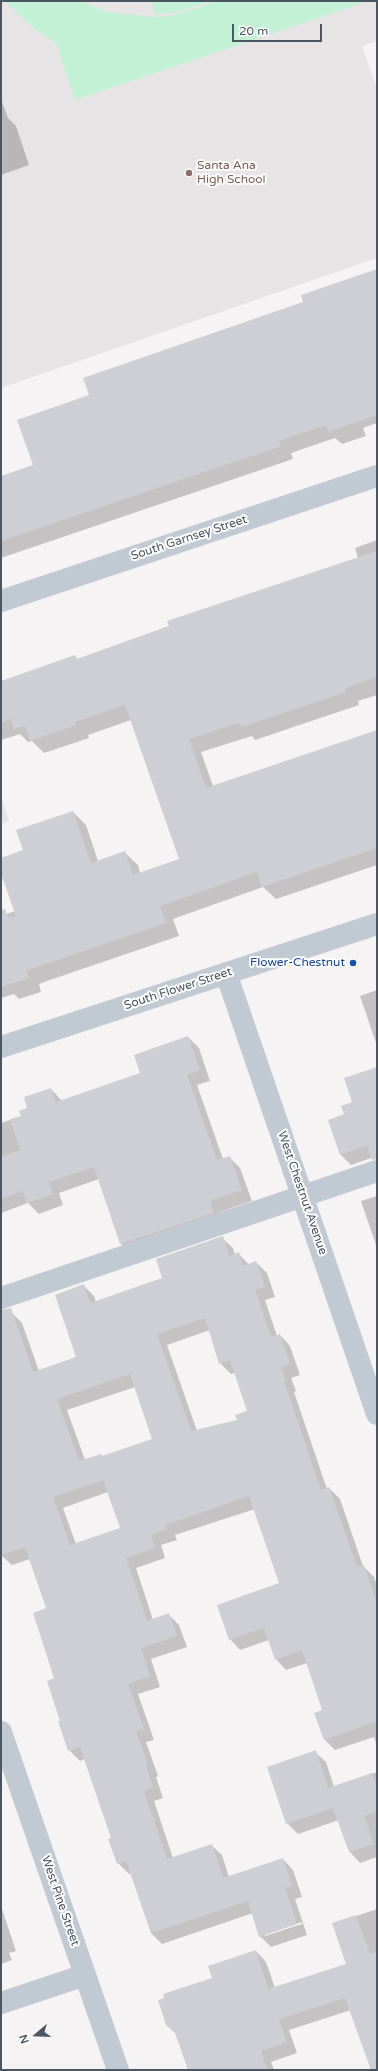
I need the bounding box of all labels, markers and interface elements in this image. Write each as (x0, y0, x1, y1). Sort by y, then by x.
scale bar (234, 16, 324, 42)
text: 20 m (239, 24, 268, 38)
place label: Santa Ana High School (197, 159, 266, 187)
marker: Santa Ana High School (184, 168, 194, 178)
street label: South Garnsey Street (129, 512, 249, 564)
place label: Flower-Chestnut (250, 956, 345, 970)
marker: Flower-Chestnut (348, 958, 358, 968)
street label: South Flower Street (122, 965, 234, 1013)
street label: West Chestnut Avenue (274, 1129, 330, 1257)
street label: West Pine Street (38, 1854, 82, 1948)
north arrow (16, 2015, 56, 2055)
text: N (17, 2033, 32, 2045)

